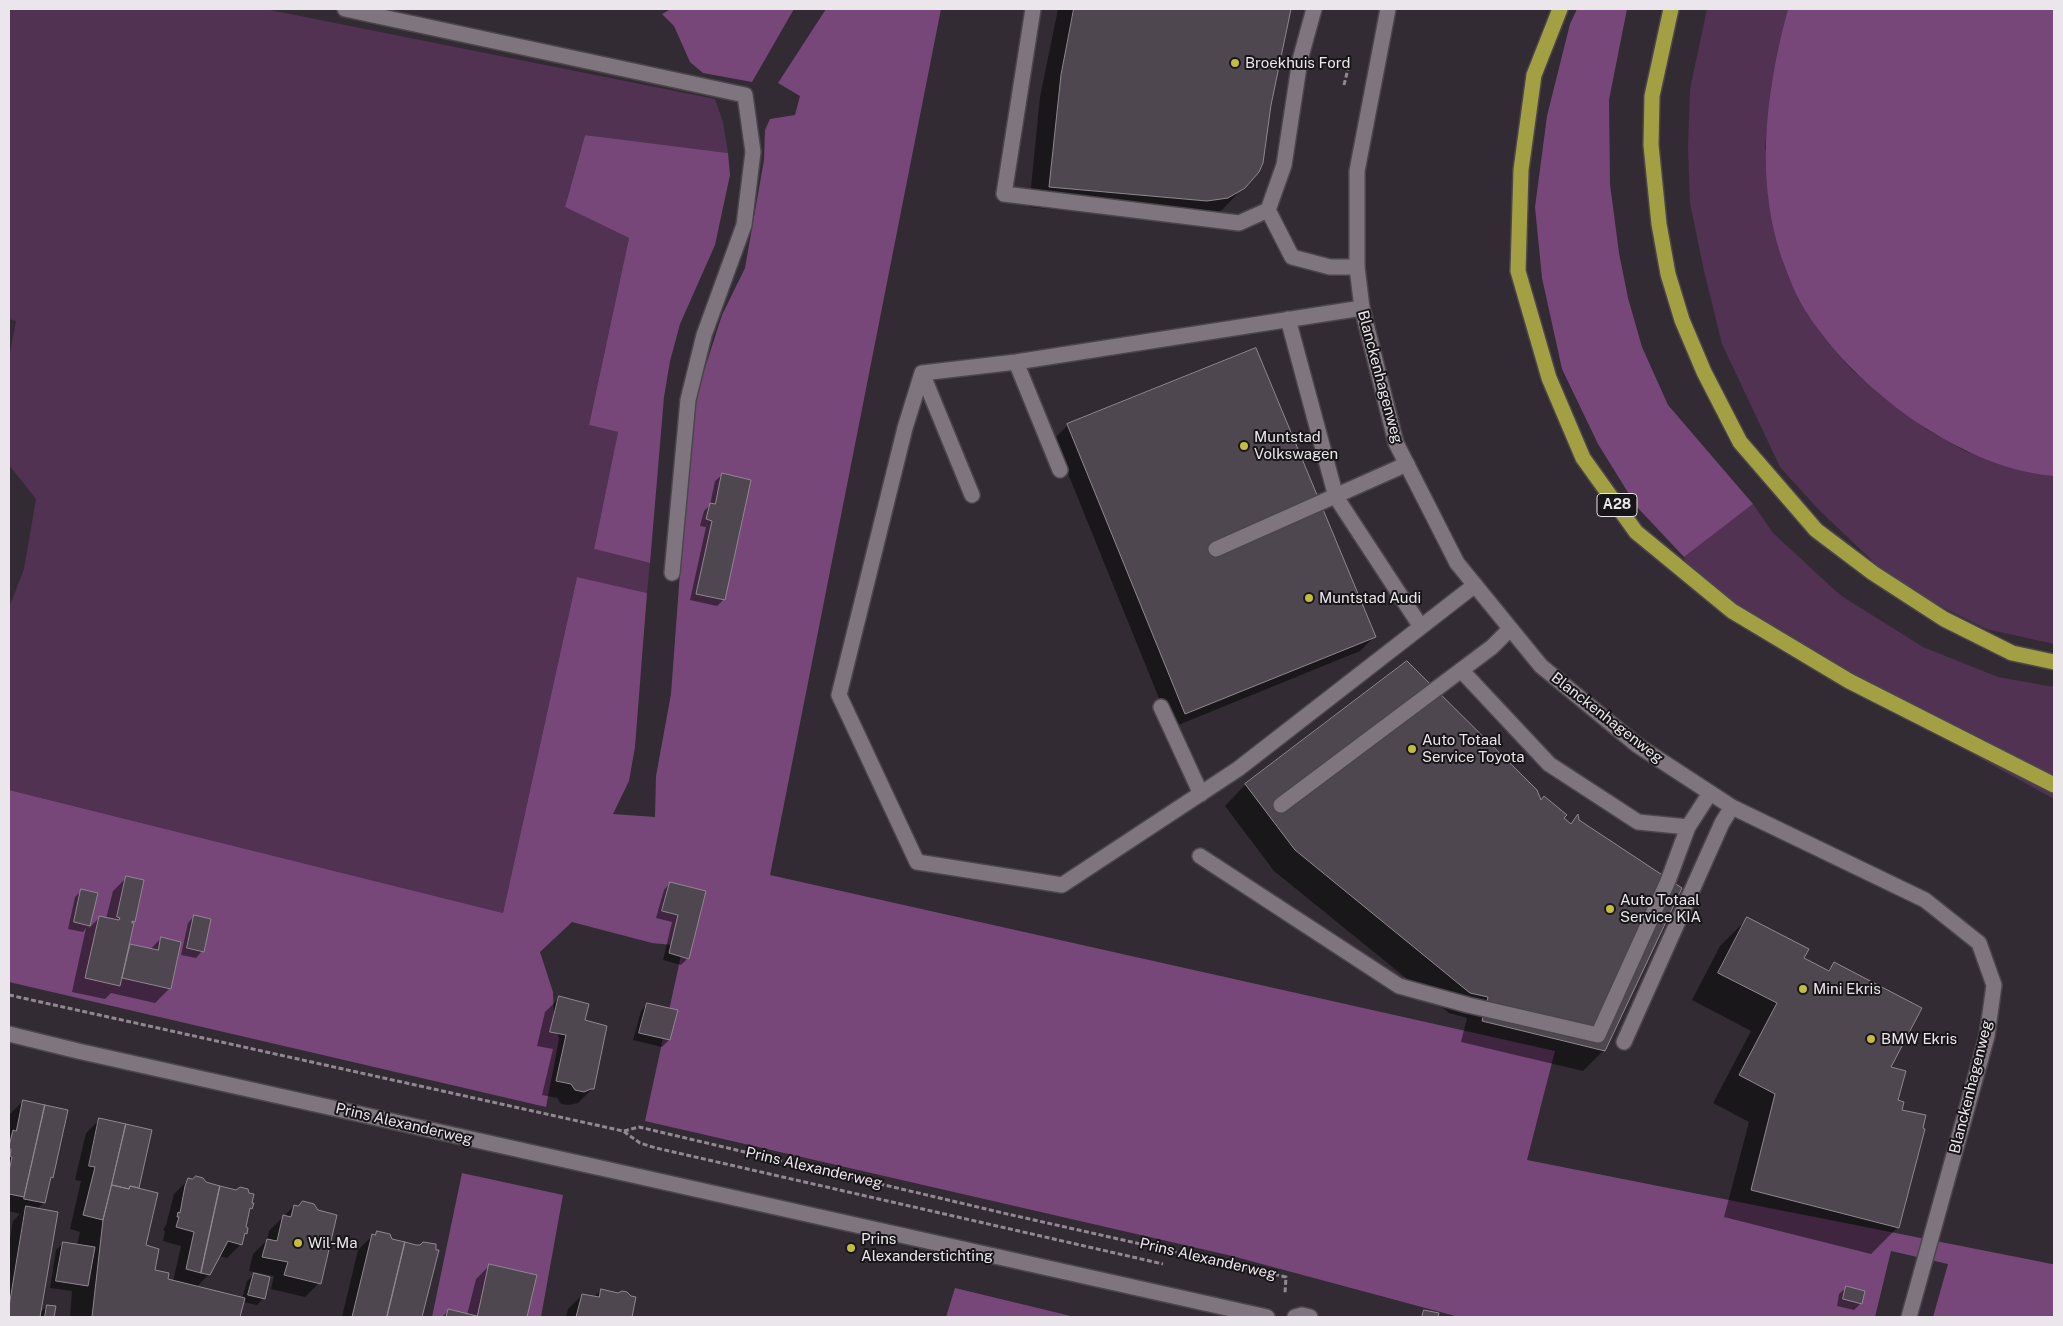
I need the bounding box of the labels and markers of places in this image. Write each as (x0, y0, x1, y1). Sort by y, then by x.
place label: Broekhuis Ford (1245, 54, 1350, 72)
marker: Broekhuis Ford (1229, 57, 1241, 69)
place label: Muntstad Volkswagen (1254, 428, 1338, 463)
marker: Muntstad Volkswagen (1238, 440, 1250, 452)
place label: Muntstad Audi (1319, 589, 1421, 607)
marker: Muntstad Audi (1303, 592, 1315, 604)
place label: Auto Totaal Service Toyota (1422, 731, 1524, 766)
marker: Auto Totaal Service Toyota (1406, 743, 1418, 755)
place label: Auto Totaal Service KIA (1620, 891, 1701, 926)
marker: Auto Totaal Service KIA (1604, 903, 1616, 915)
place label: Mini Ekris (1813, 980, 1881, 998)
marker: Mini Ekris (1797, 983, 1809, 995)
place label: BMW Ekris (1881, 1030, 1957, 1048)
marker: BMW Ekris (1865, 1033, 1877, 1045)
place label: Prins Alexanderstichting (861, 1230, 993, 1265)
place label: Wil-Ma (308, 1234, 358, 1252)
marker: Wil-Ma (292, 1237, 304, 1249)
marker: Prins Alexanderstichting (845, 1242, 857, 1254)

